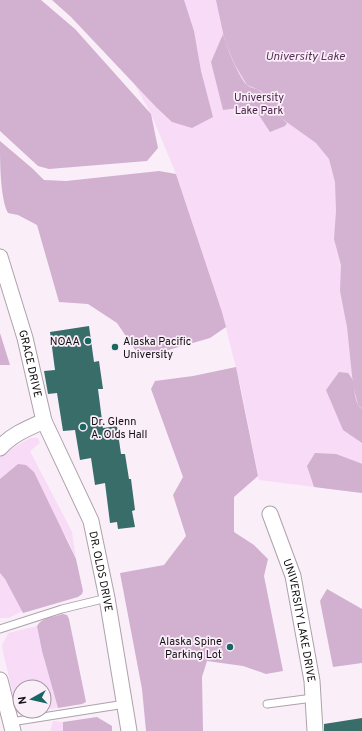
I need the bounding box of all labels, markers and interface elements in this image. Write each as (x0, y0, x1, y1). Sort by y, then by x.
water label: University Lake (265, 49, 346, 65)
park label: University Lake Park (234, 91, 284, 118)
street label: GRACE DRIVE (15, 328, 44, 399)
place label: NOAA (50, 335, 80, 349)
place label: Alaska Pacific University (123, 335, 191, 362)
marker: NOAA (83, 336, 93, 346)
marker: Alaska Pacific University (110, 342, 120, 352)
place label: Dr. Glenn A. Olds Hall (91, 415, 147, 442)
marker: Dr. Glenn A. Olds Hall (78, 422, 88, 432)
street label: DR. OLDS DRIVE (85, 530, 115, 613)
street label: UNIVERSITY LAKE DRIVE (279, 557, 318, 683)
place label: Alaska Spine Parking Lot (159, 635, 222, 662)
marker: Alaska Spine Parking Lot (225, 642, 235, 652)
north arrow (12, 679, 52, 719)
text: N (16, 695, 31, 705)

